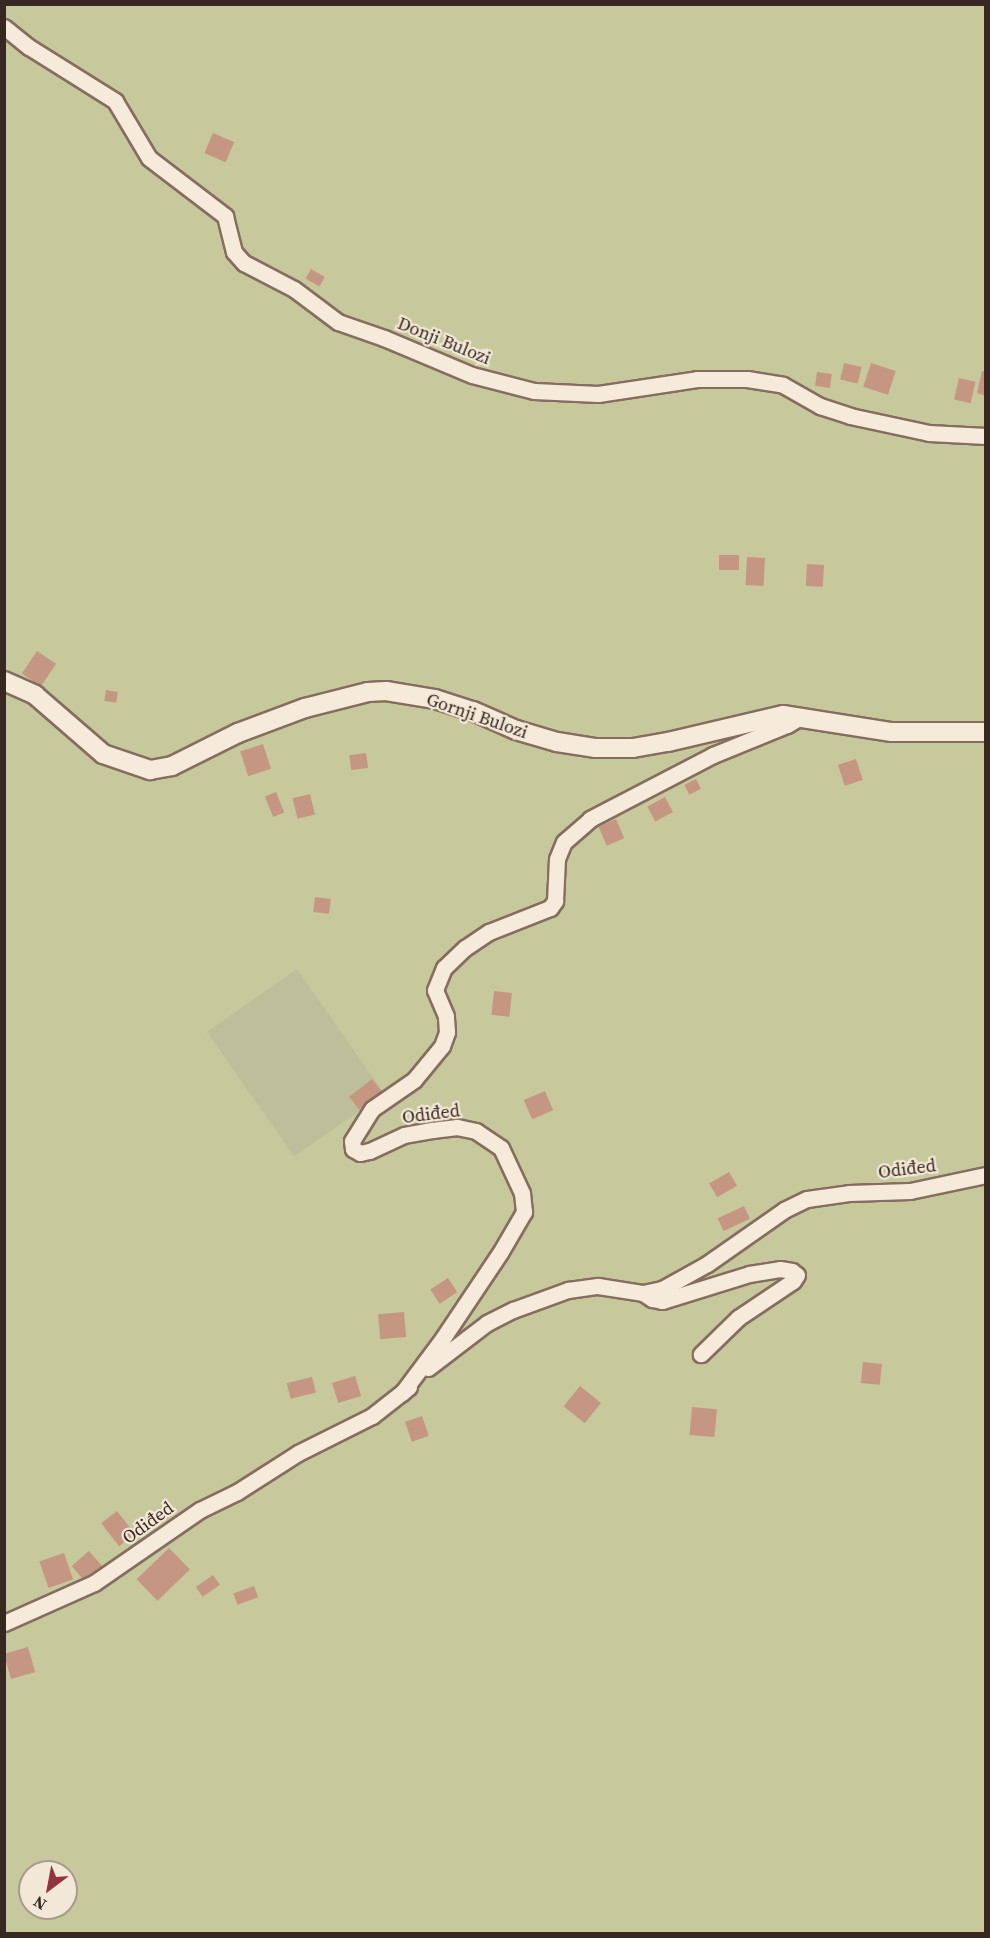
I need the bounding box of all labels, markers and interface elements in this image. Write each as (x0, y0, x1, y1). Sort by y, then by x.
street label: Donji Bulozi (394, 313, 494, 369)
street label: Gornji Bulozi (424, 689, 530, 743)
street label: Odiđed (401, 1100, 461, 1128)
street label: Odiđed (877, 1155, 937, 1183)
street label: Odiđed (118, 1497, 178, 1549)
north arrow (18, 1860, 78, 1920)
text: N (29, 1891, 50, 1916)

